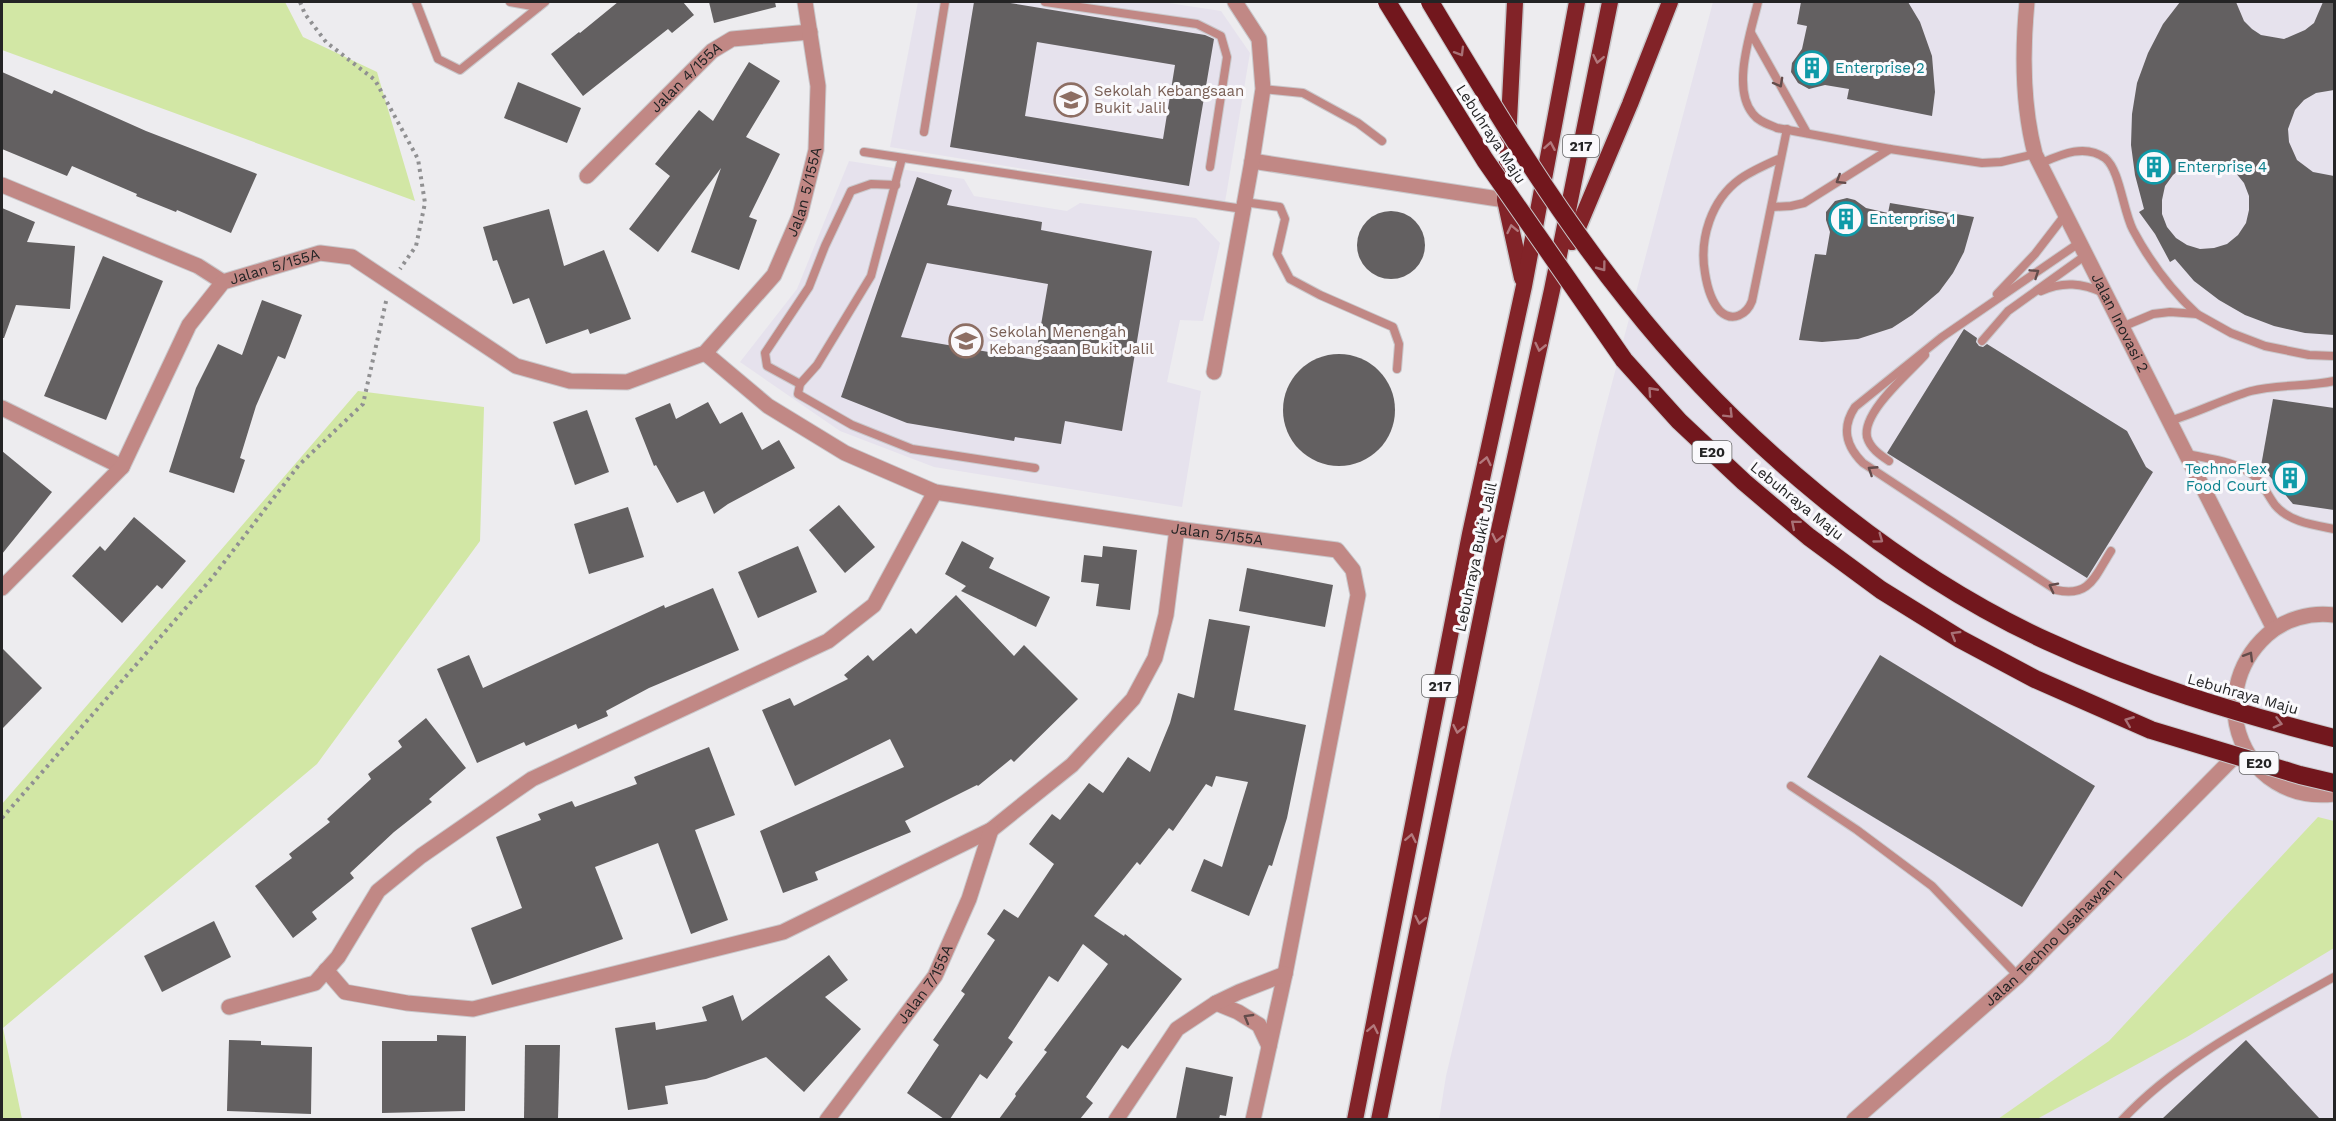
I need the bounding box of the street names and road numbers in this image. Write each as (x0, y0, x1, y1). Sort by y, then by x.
street label: Jalan 4/155A (647, 38, 725, 116)
street label: Lebuhraya Maju (1452, 81, 1530, 187)
road number: 217 (1563, 135, 1599, 157)
street label: Jalan 5/155A (783, 145, 825, 240)
street label: Jalan 5/155A (227, 245, 322, 289)
street label: Jalan Inovasi 2 (2087, 270, 2152, 375)
road number: E20 (1692, 441, 1732, 463)
street label: Lebuhraya Maju (1747, 458, 1847, 544)
street label: Lebuhraya Bukit Jalil (1451, 480, 1501, 634)
street label: Jalan 5/155A (1170, 519, 1264, 549)
street label: Lebuhraya Maju (2185, 670, 2301, 718)
road number: 217 (1422, 675, 1458, 697)
road number: E20 (2240, 752, 2278, 774)
street label: Jalan Techno Usahawan 1 (1981, 866, 2126, 1010)
street label: Jalan 7/155A (893, 942, 957, 1027)

